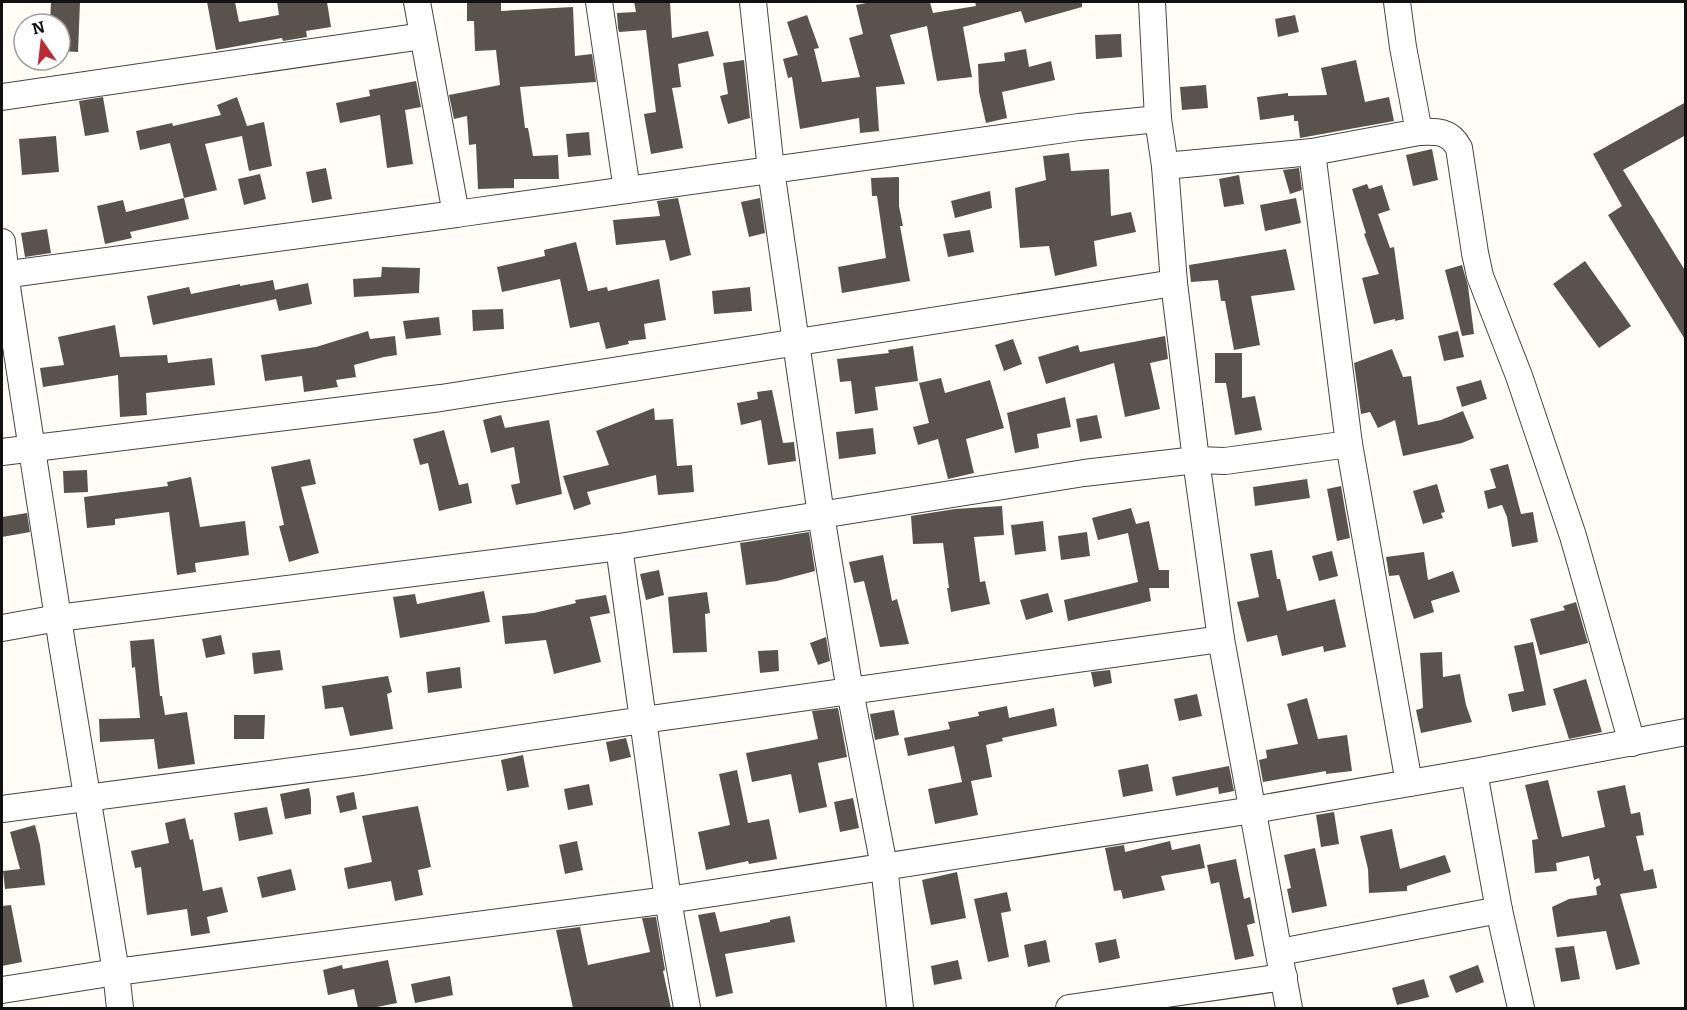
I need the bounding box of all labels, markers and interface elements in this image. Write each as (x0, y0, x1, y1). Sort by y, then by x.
north arrow (12, 12, 72, 72)
text: N (30, 17, 47, 39)

